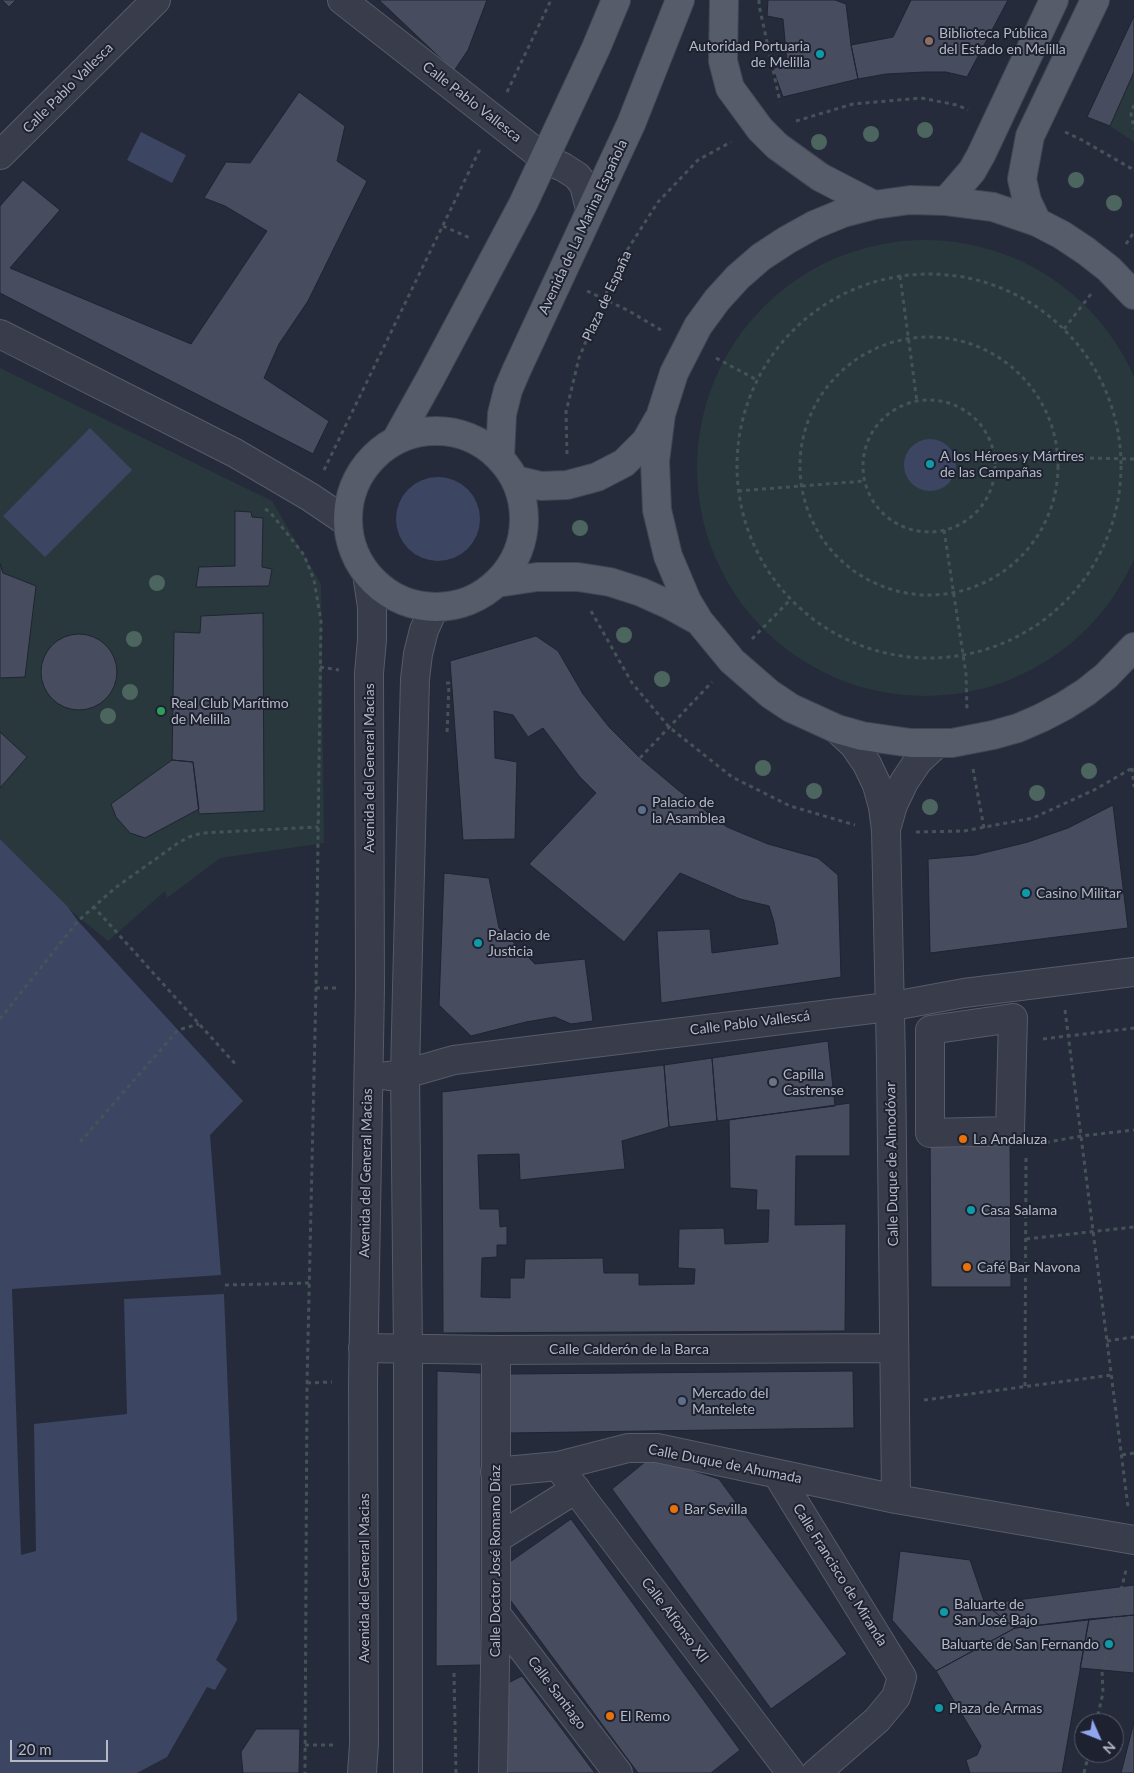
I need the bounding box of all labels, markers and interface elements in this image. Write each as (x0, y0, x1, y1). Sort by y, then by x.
place label: Biblioteca Pública del Estado en Melilla (939, 25, 1066, 58)
marker: Biblioteca Pública del Estado en Melilla (923, 35, 935, 47)
place label: Autoridad Portuaria de Melilla (689, 38, 810, 70)
street label: Calle Pablo Vallesca (19, 39, 117, 137)
marker: Autoridad Portuaria de Melilla (814, 48, 826, 60)
street label: Calle Pablo Vallesca (419, 58, 525, 146)
street label: Avenida de La Marina Española (535, 137, 631, 317)
street label: Plaza de España (579, 248, 635, 344)
place label: A los Héroes y Mártires de las Campañas (940, 448, 1084, 481)
marker: A los Héroes y Mártires de las Campañas (924, 458, 936, 470)
street label: Avenida del General Macias (361, 683, 377, 853)
place label: Real Club Marítimo de Melilla (171, 695, 289, 728)
marker: Real Club Marítimo de Melilla (155, 705, 167, 717)
place label: Palacio de la Asamblea (652, 794, 725, 826)
marker: Palacio de la Asamblea (636, 804, 648, 816)
place label: Casino Militar (1036, 885, 1121, 901)
marker: Casino Militar (1020, 887, 1032, 899)
place label: Palacio de Justicia (488, 927, 550, 960)
marker: Palacio de Justicia (472, 937, 484, 949)
street label: Calle Pablo Vallescá (689, 1007, 811, 1039)
place label: Capilla Castrense (783, 1066, 844, 1098)
marker: Capilla Castrense (767, 1076, 779, 1088)
street label: Calle Duque de Almodóvar (882, 1082, 902, 1246)
street label: Avenida del General Macias (356, 1088, 376, 1258)
place label: La Andaluza (973, 1131, 1047, 1147)
marker: La Andaluza (957, 1133, 969, 1145)
place label: Casa Salama (981, 1202, 1057, 1218)
marker: Casa Salama (965, 1204, 977, 1216)
place label: Café Bar Navona (977, 1259, 1080, 1275)
marker: Café Bar Navona (961, 1261, 973, 1273)
street label: Calle Calderón de la Barca (549, 1341, 709, 1357)
place label: Mercado del Mantelete (692, 1385, 769, 1418)
marker: Mercado del Mantelete (676, 1395, 688, 1407)
street label: Calle Duque de Ahumada (647, 1441, 803, 1487)
street label: Calle Doctor José Romano Díaz (487, 1465, 503, 1657)
street label: Avenida del General Macias (356, 1493, 372, 1663)
place label: Bar Sevilla (684, 1501, 748, 1517)
street label: Calle Francisco de Miranda (789, 1501, 891, 1649)
marker: Bar Sevilla (668, 1503, 680, 1515)
street label: Calle Alfonso XII (638, 1574, 712, 1666)
place label: Baluarte de San José Bajo (954, 1596, 1038, 1628)
marker: Baluarte de San José Bajo (938, 1606, 950, 1618)
place label: Baluarte de San Fernando (941, 1636, 1099, 1652)
marker: Baluarte de San Fernando (1103, 1638, 1115, 1650)
street label: Calle Santiago (524, 1653, 590, 1733)
place label: Plaza de Armas (949, 1700, 1042, 1716)
marker: Plaza de Armas (933, 1702, 945, 1714)
place label: El Remo (620, 1708, 670, 1724)
marker: El Remo (604, 1710, 616, 1722)
north arrow (1074, 1713, 1124, 1763)
scale bar (12, 1730, 110, 1762)
text: N (1100, 1738, 1119, 1758)
text: 20 m (18, 1740, 52, 1758)

